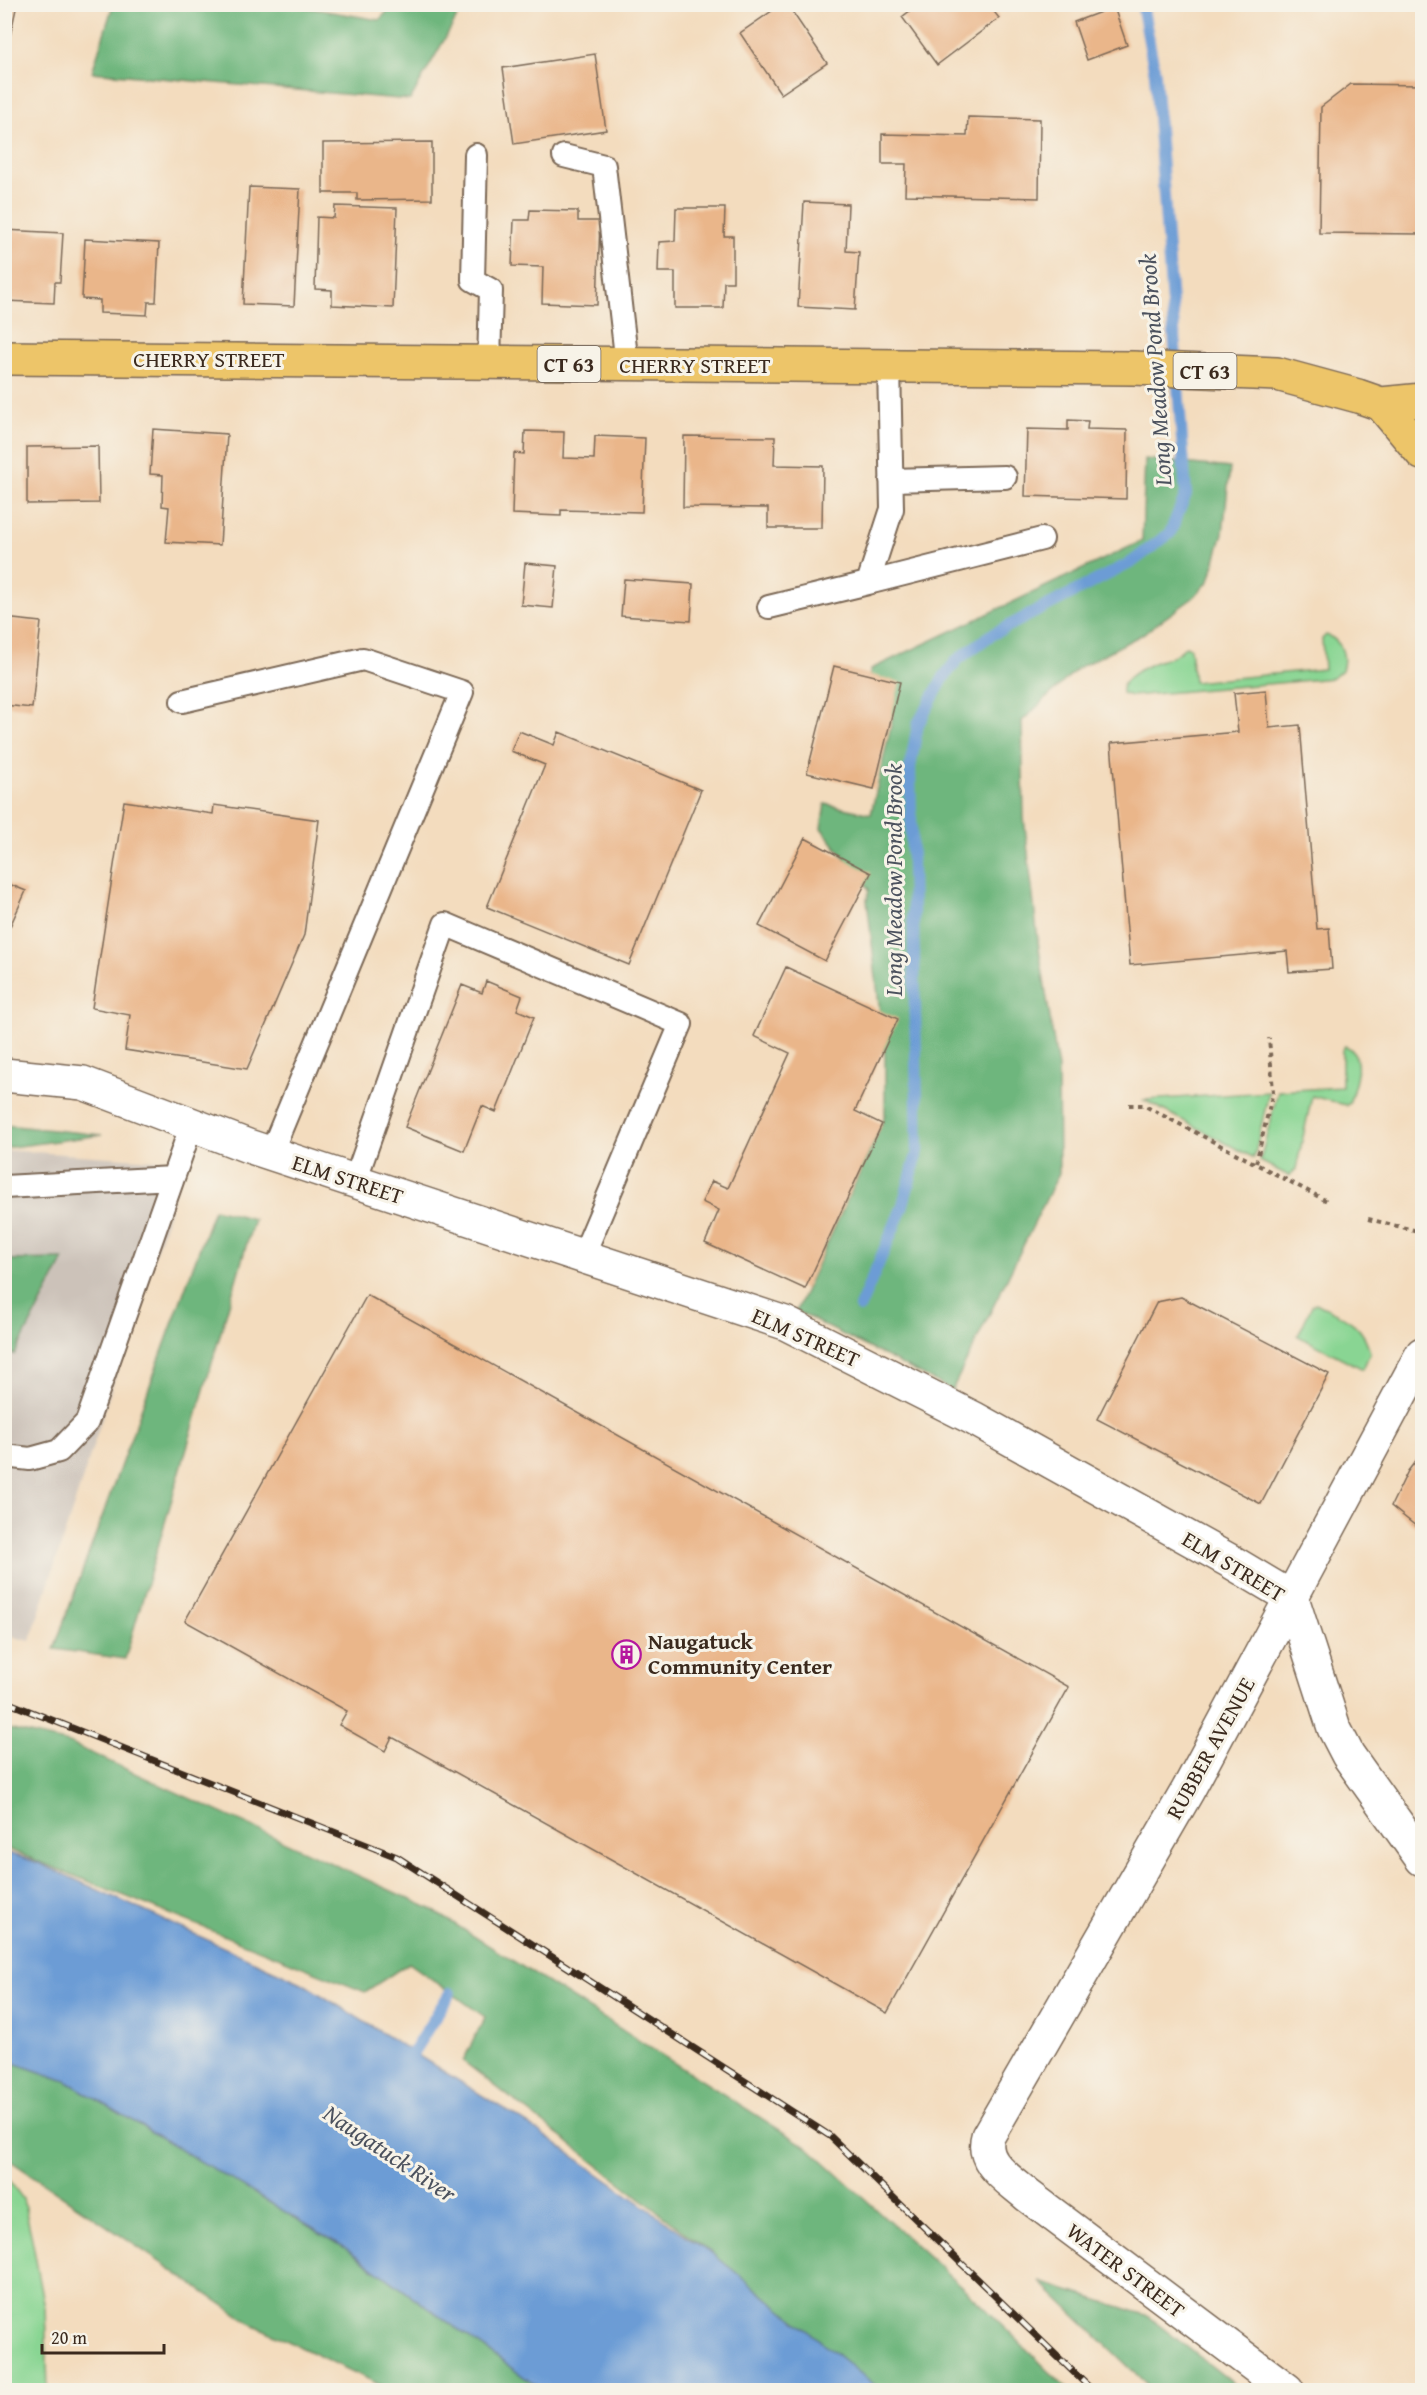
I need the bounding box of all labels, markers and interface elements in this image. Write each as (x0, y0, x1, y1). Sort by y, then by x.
water label: Long Meadow Pond Brook (1129, 253, 1181, 488)
street label: CHERRY STREET (133, 343, 285, 375)
road number: CT 63 (538, 346, 600, 382)
street label: CHERRY STREET (619, 349, 771, 381)
road number: CT 63 (1174, 353, 1236, 389)
water label: Long Meadow Pond Brook (876, 764, 911, 997)
street label: ELM STREET (288, 1146, 408, 1212)
street label: ELM STREET (747, 1299, 865, 1375)
street label: ELM STREET (1176, 1523, 1292, 1609)
place label: Naugatuck Community Center (648, 1625, 832, 1682)
building icon: Naugatuck Community Center (611, 1638, 643, 1670)
street label: RUBBER AVENUE (1158, 1671, 1262, 1825)
water label: Naugatuck River (316, 2095, 464, 2211)
street label: WATER STREET (1060, 2215, 1192, 2325)
scale bar (42, 2317, 164, 2355)
text: 20 m (51, 2324, 87, 2351)

